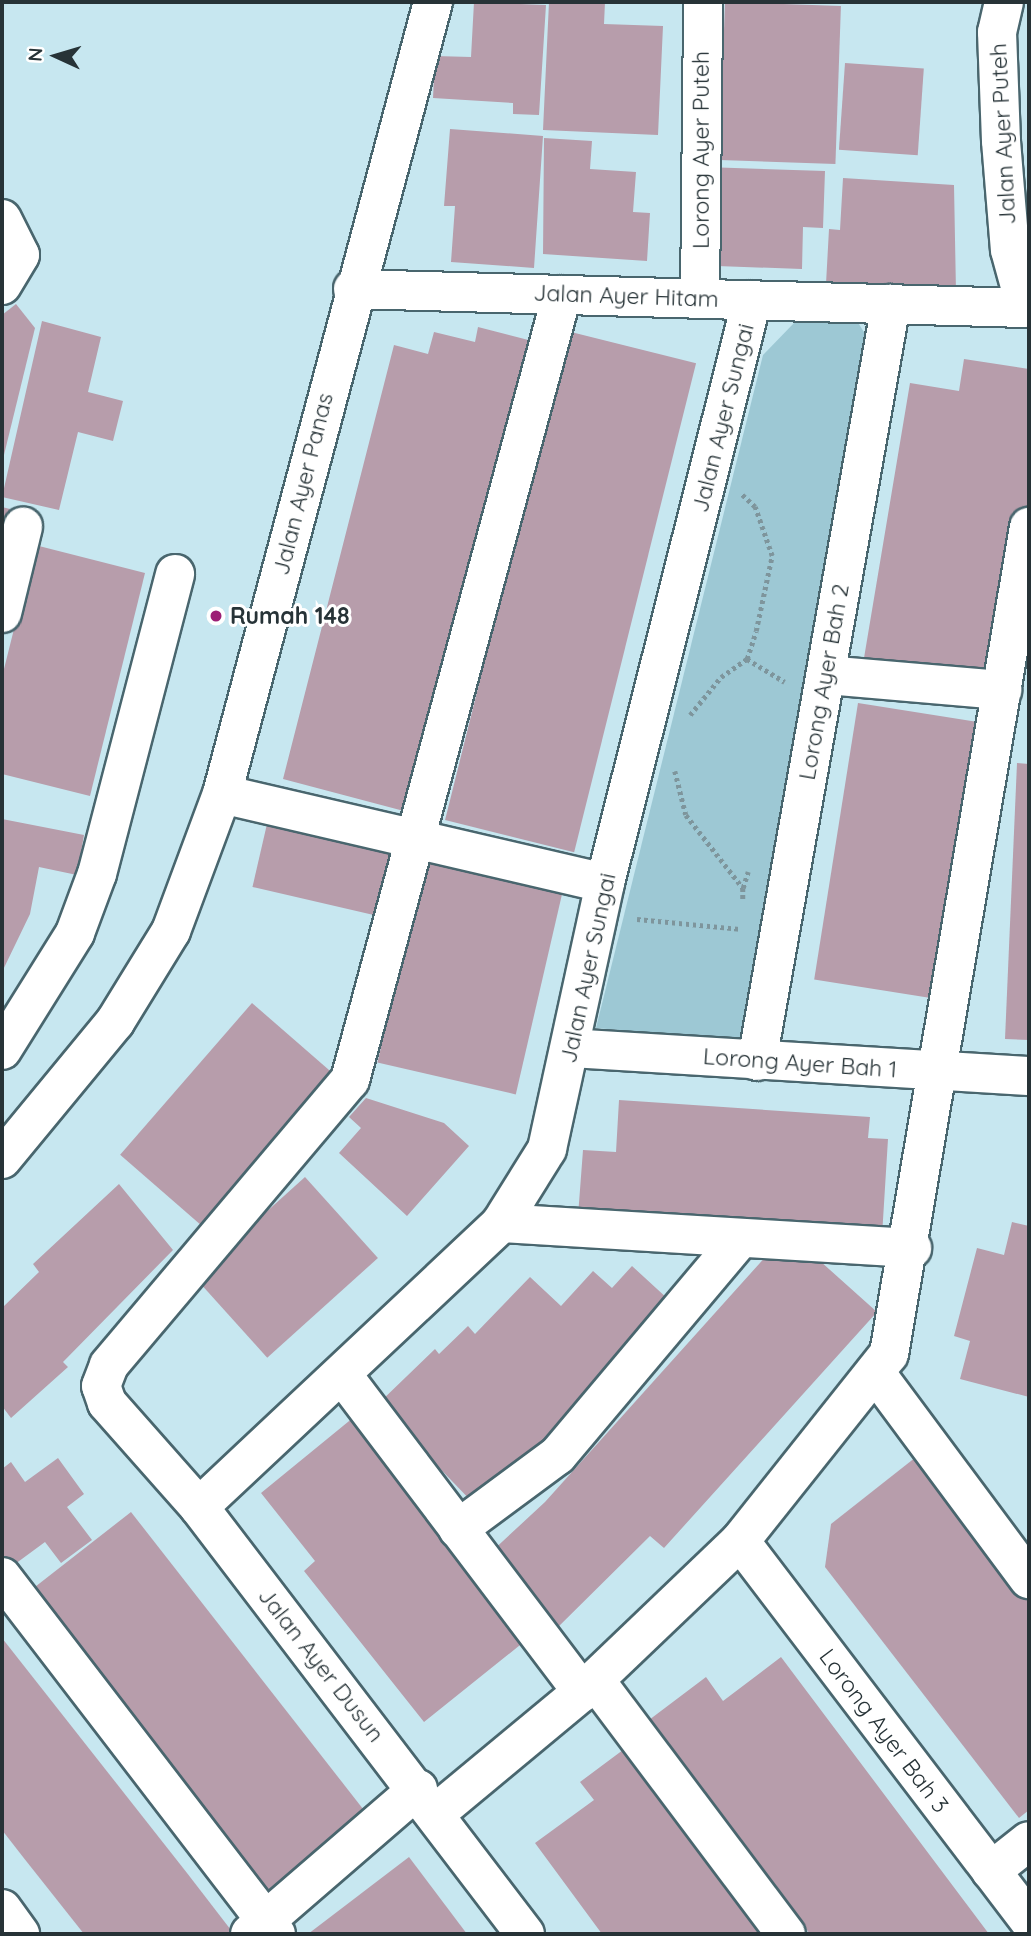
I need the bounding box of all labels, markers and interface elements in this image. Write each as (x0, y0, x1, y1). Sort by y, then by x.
north arrow (21, 21, 91, 91)
street label: Jalan Ayer Puteh (984, 43, 1022, 225)
text: N (23, 47, 48, 62)
street label: Lorong Ayer Puteh (687, 51, 715, 249)
street label: Jalan Ayer Hitam (533, 279, 719, 313)
street label: Jalan Ayer Sungai (686, 321, 760, 515)
street label: Jalan Ayer Panas (267, 390, 339, 578)
street label: Lorong Ayer Bah 2 (793, 582, 855, 782)
place label: Rumah 148 (230, 602, 350, 630)
marker: Rumah 148 (208, 608, 224, 624)
street label: Jalan Ayer Sungai (554, 870, 622, 1066)
street label: Lorong Ayer Bah 1 (702, 1042, 898, 1084)
street label: Jalan Ayer Dusun (252, 1582, 390, 1748)
street label: Lorong Ayer Bah 3 (813, 1644, 955, 1818)

